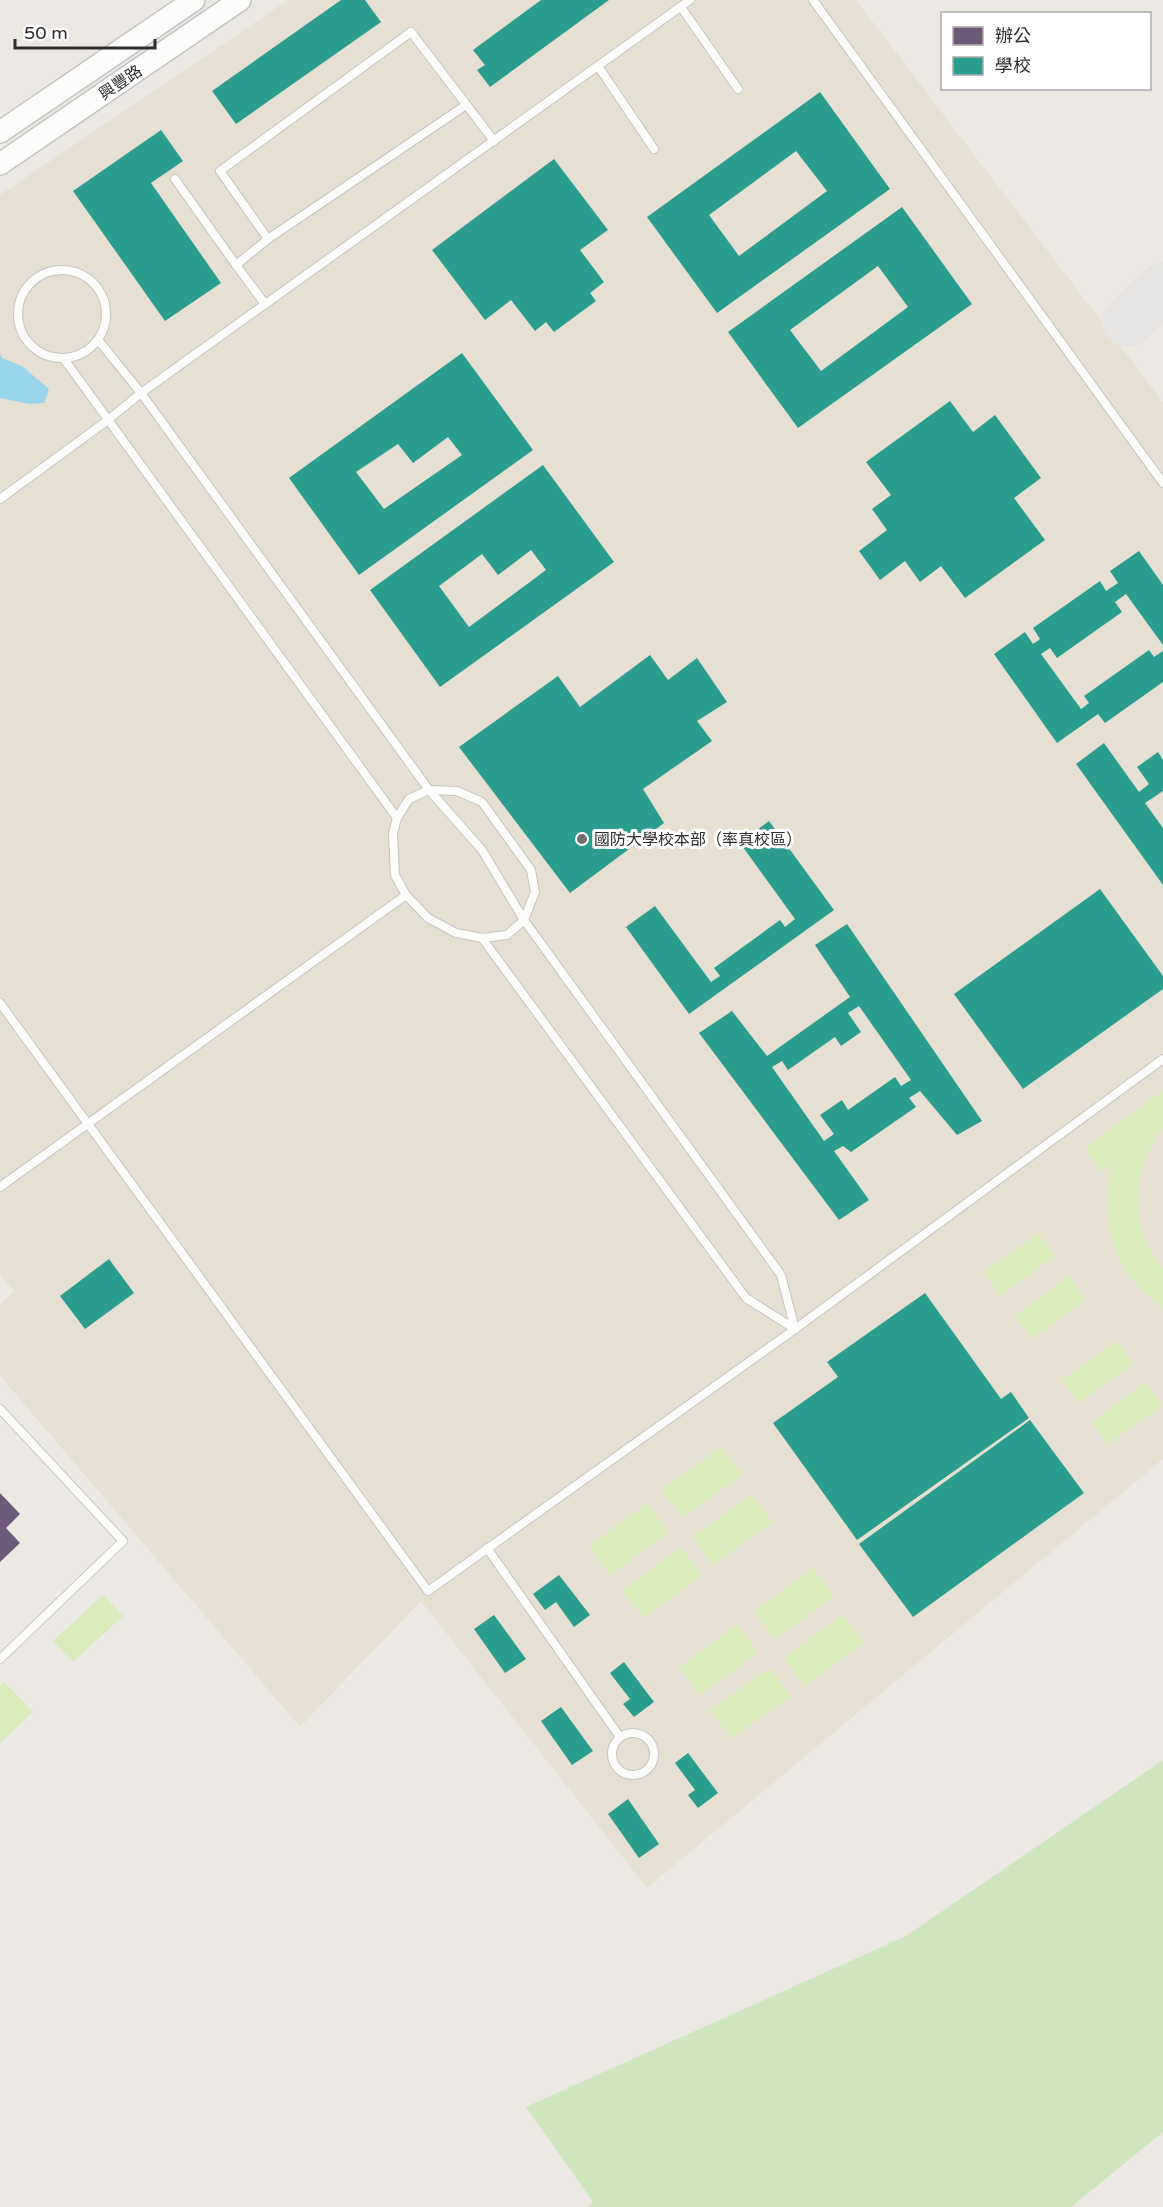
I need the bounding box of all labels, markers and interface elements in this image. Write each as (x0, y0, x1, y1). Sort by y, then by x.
scale bar (15, 12, 154, 50)
legend (941, 12, 1151, 90)
text: 50 m (24, 22, 68, 44)
text: 辦公 (995, 25, 1031, 47)
text: 學校 (995, 55, 1031, 77)
street label: 興豐路 (95, 61, 146, 105)
place label: 國防大學校本部（率真校區） (594, 830, 802, 850)
marker: 國防大學校本部（率真校區） (575, 832, 589, 846)

